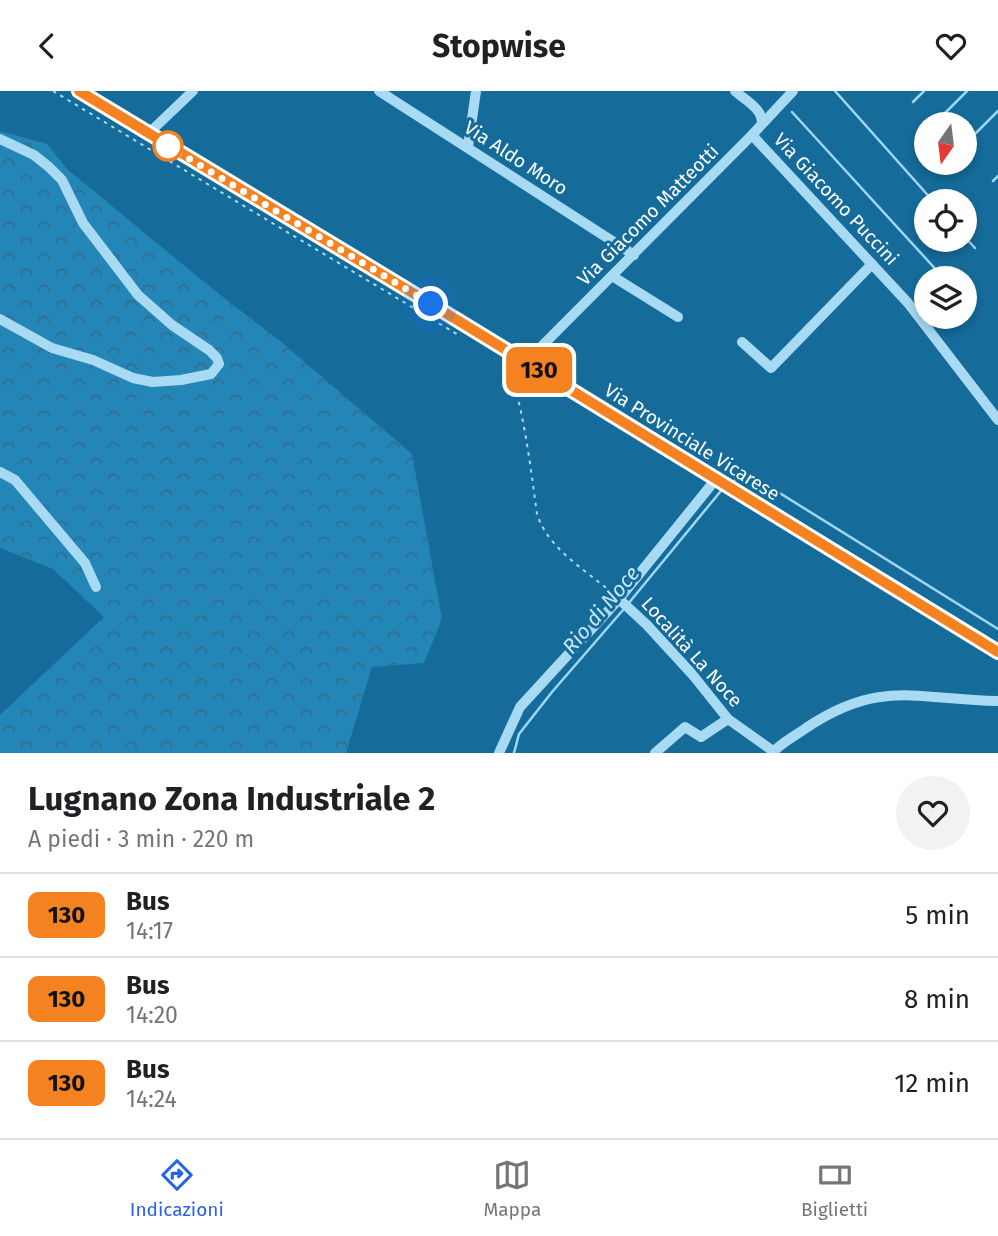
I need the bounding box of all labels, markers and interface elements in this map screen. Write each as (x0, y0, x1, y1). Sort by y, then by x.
icon: back (28, 27, 66, 65)
text: Stopwise (432, 27, 566, 65)
icon: heart (932, 27, 970, 65)
north arrow (914, 112, 976, 175)
map controls (914, 112, 977, 329)
street label: Via Aldo Moro (460, 116, 572, 200)
street label: Via Giacomo Puccini (769, 128, 903, 270)
unlabelled marker (153, 131, 183, 161)
street label: Via Giacomo Matteotti (573, 140, 723, 290)
button: locate (914, 189, 977, 252)
button: layers (914, 266, 977, 329)
your location (413, 286, 448, 321)
line badge: 130 (499, 347, 579, 393)
text: 130 (520, 356, 558, 384)
street label: Via Provinciale Vicarese (600, 379, 784, 505)
water label: Rio di Noce (557, 561, 645, 659)
street label: Località La Noce (637, 592, 747, 712)
button: heart (896, 776, 970, 850)
text: Lugnano Zona Industriale 2 (28, 779, 435, 819)
text: A piedi · 3 min · 220 m (28, 825, 254, 853)
text: Bus (126, 886, 169, 917)
text: 5 min (905, 900, 970, 931)
text: 130 (48, 901, 85, 929)
text: 14:17 (126, 917, 173, 945)
text: Bus (126, 970, 169, 1001)
text: 8 min (904, 984, 970, 1015)
text: 130 (48, 985, 85, 1013)
text: 14:20 (126, 1001, 178, 1029)
text: Bus (126, 1054, 169, 1085)
text: 12 min (894, 1068, 970, 1099)
text: 130 (48, 1069, 85, 1097)
text: 14:24 (126, 1085, 177, 1113)
tab: Indicazioni (130, 1156, 224, 1221)
tab: Mappa (483, 1156, 541, 1221)
tab: Biglietti (801, 1156, 868, 1221)

